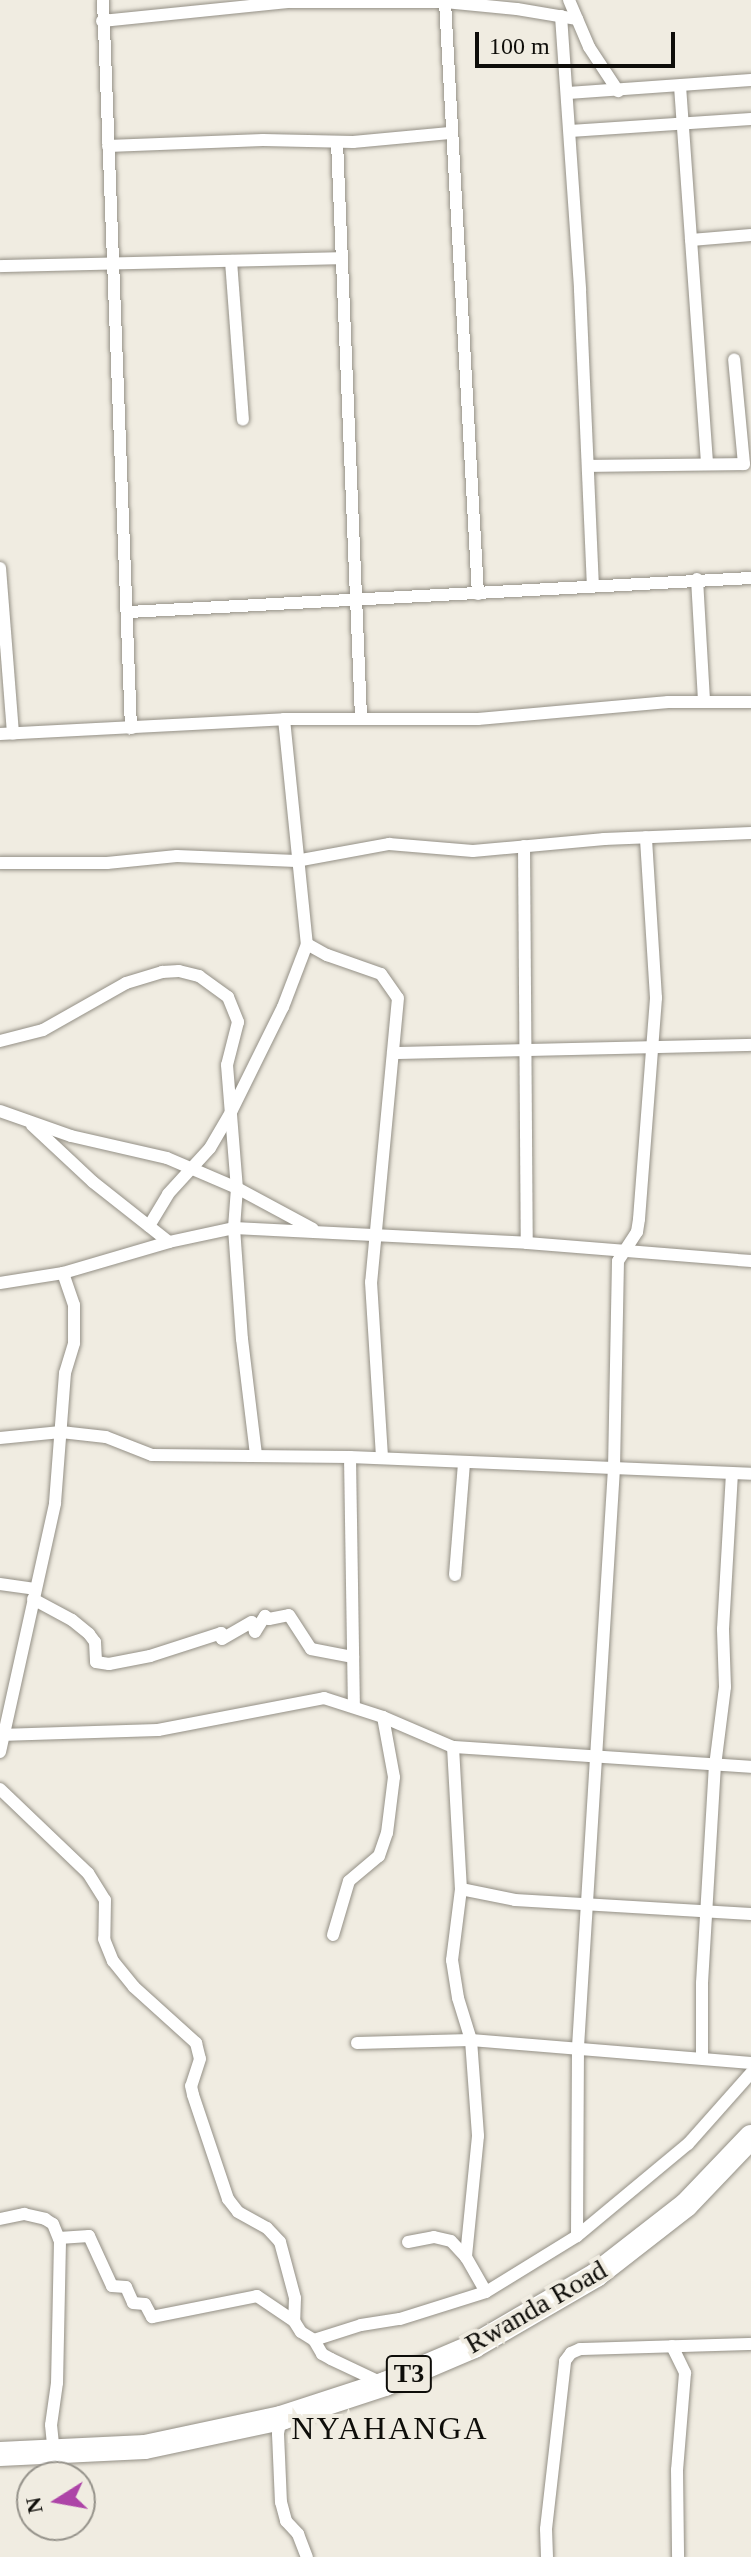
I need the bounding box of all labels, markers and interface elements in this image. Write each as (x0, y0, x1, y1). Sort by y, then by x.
scale bar (479, 16, 679, 66)
text: 100 m (489, 33, 550, 59)
street label: Rwanda Road (459, 2253, 613, 2361)
road number: T3 (385, 2352, 433, 2396)
district label: NYAHANGA (291, 2409, 489, 2447)
north arrow (16, 2461, 96, 2541)
text: N (20, 2495, 48, 2515)

